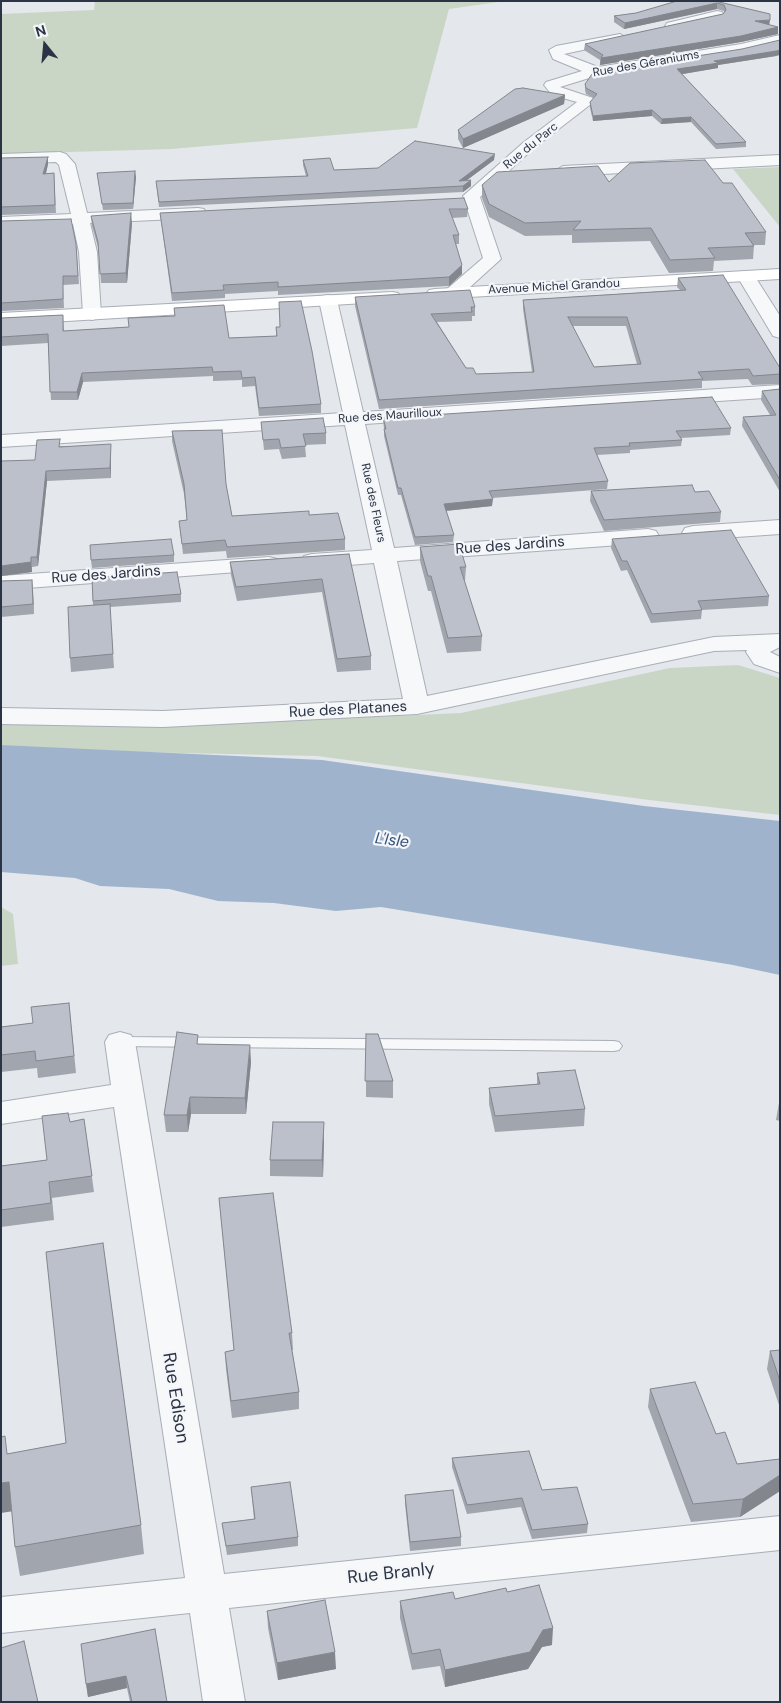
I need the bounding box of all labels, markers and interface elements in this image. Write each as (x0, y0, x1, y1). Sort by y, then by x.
north arrow (20, 20, 70, 70)
text: N (33, 21, 48, 41)
street label: Rue des Géraniums (592, 48, 700, 80)
street label: Rue du Parc (501, 120, 561, 172)
street label: Avenue Michel Grandou (488, 276, 620, 298)
street label: Rue des Maurilloux (338, 405, 442, 427)
street label: Rue des Fleurs (358, 462, 388, 544)
street label: Rue des Jardins (455, 533, 565, 559)
street label: Rue des Jardins (51, 562, 161, 588)
street label: Rue des Platanes (289, 698, 407, 722)
water label: L'Isle (374, 829, 410, 853)
street label: Rue Edison (157, 1351, 193, 1445)
street label: Rue Branly (346, 1559, 436, 1589)

